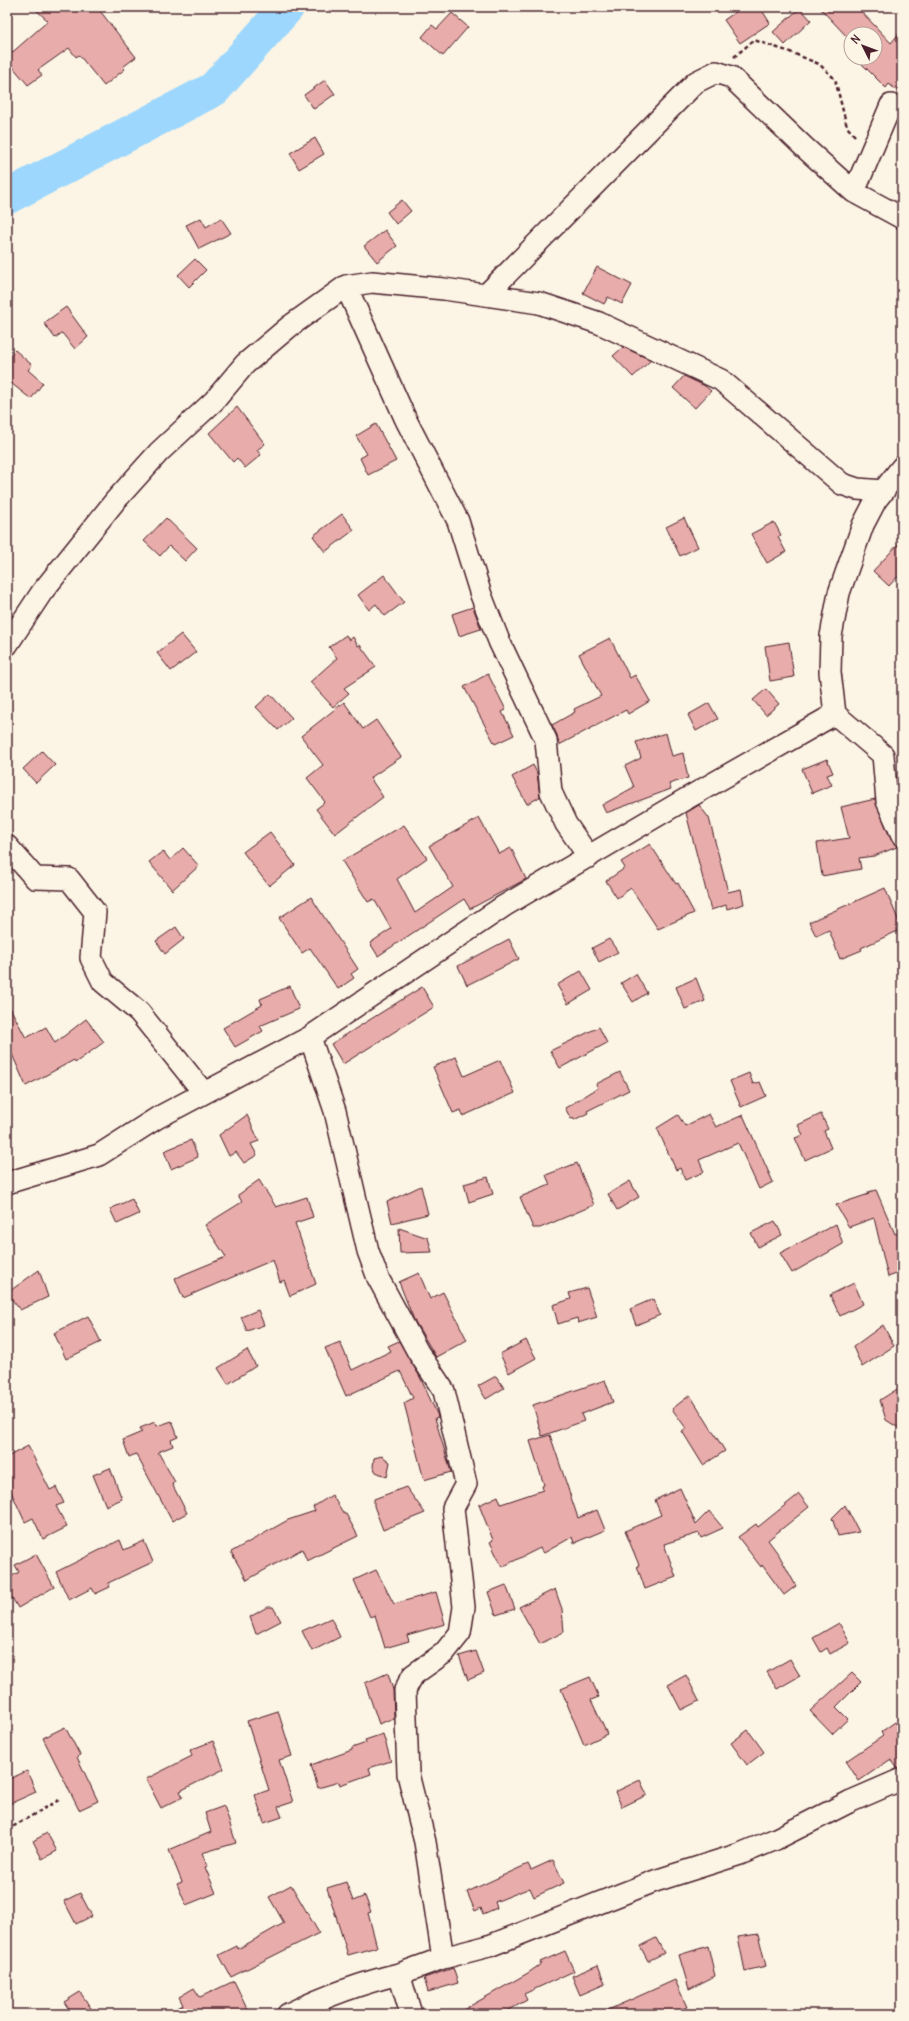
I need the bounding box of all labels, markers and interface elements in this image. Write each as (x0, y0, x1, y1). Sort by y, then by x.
north arrow (843, 26, 883, 66)
text: N (848, 32, 863, 47)

